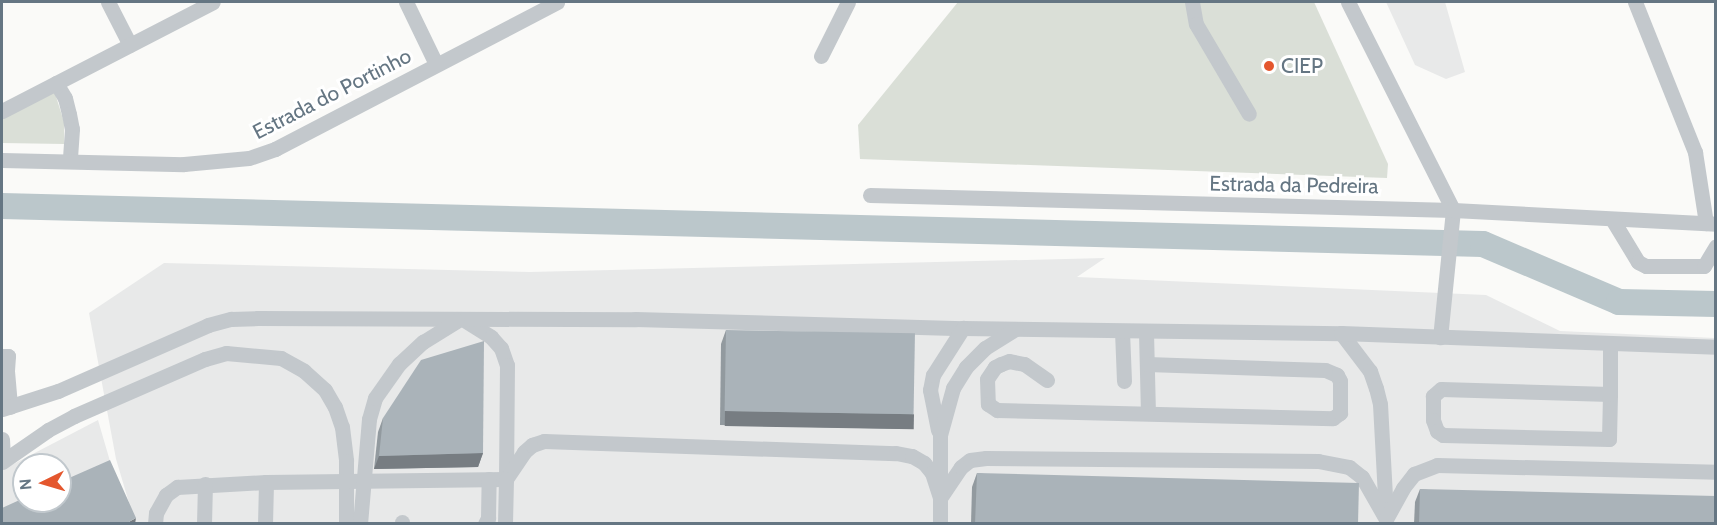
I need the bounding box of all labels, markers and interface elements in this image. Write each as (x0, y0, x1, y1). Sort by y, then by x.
street label: Estrada do Portinho (249, 43, 415, 145)
place label: CIEP (1281, 53, 1323, 79)
marker: CIEP (1262, 59, 1276, 73)
street label: Estrada da Pedreira (1209, 171, 1379, 199)
north arrow (12, 453, 72, 513)
text: N (16, 478, 36, 491)

